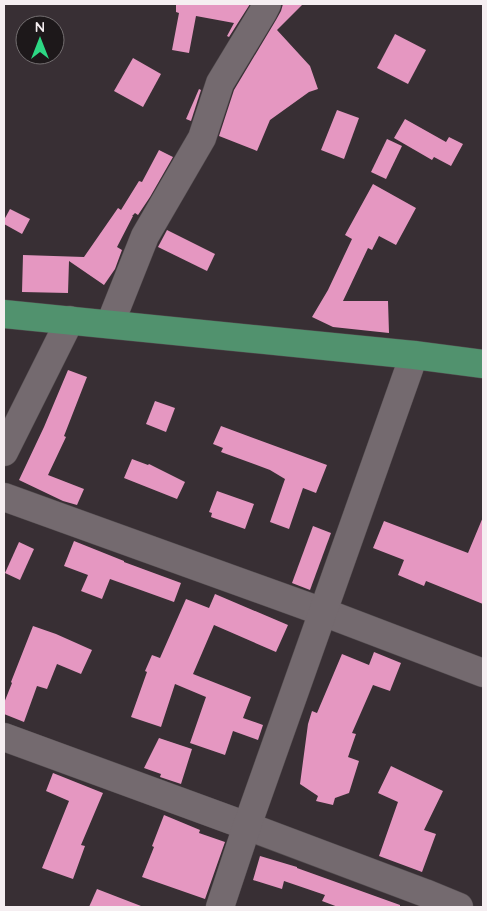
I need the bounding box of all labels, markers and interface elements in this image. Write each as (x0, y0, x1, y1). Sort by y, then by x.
north arrow (15, 15, 65, 65)
text: N (35, 18, 45, 36)

